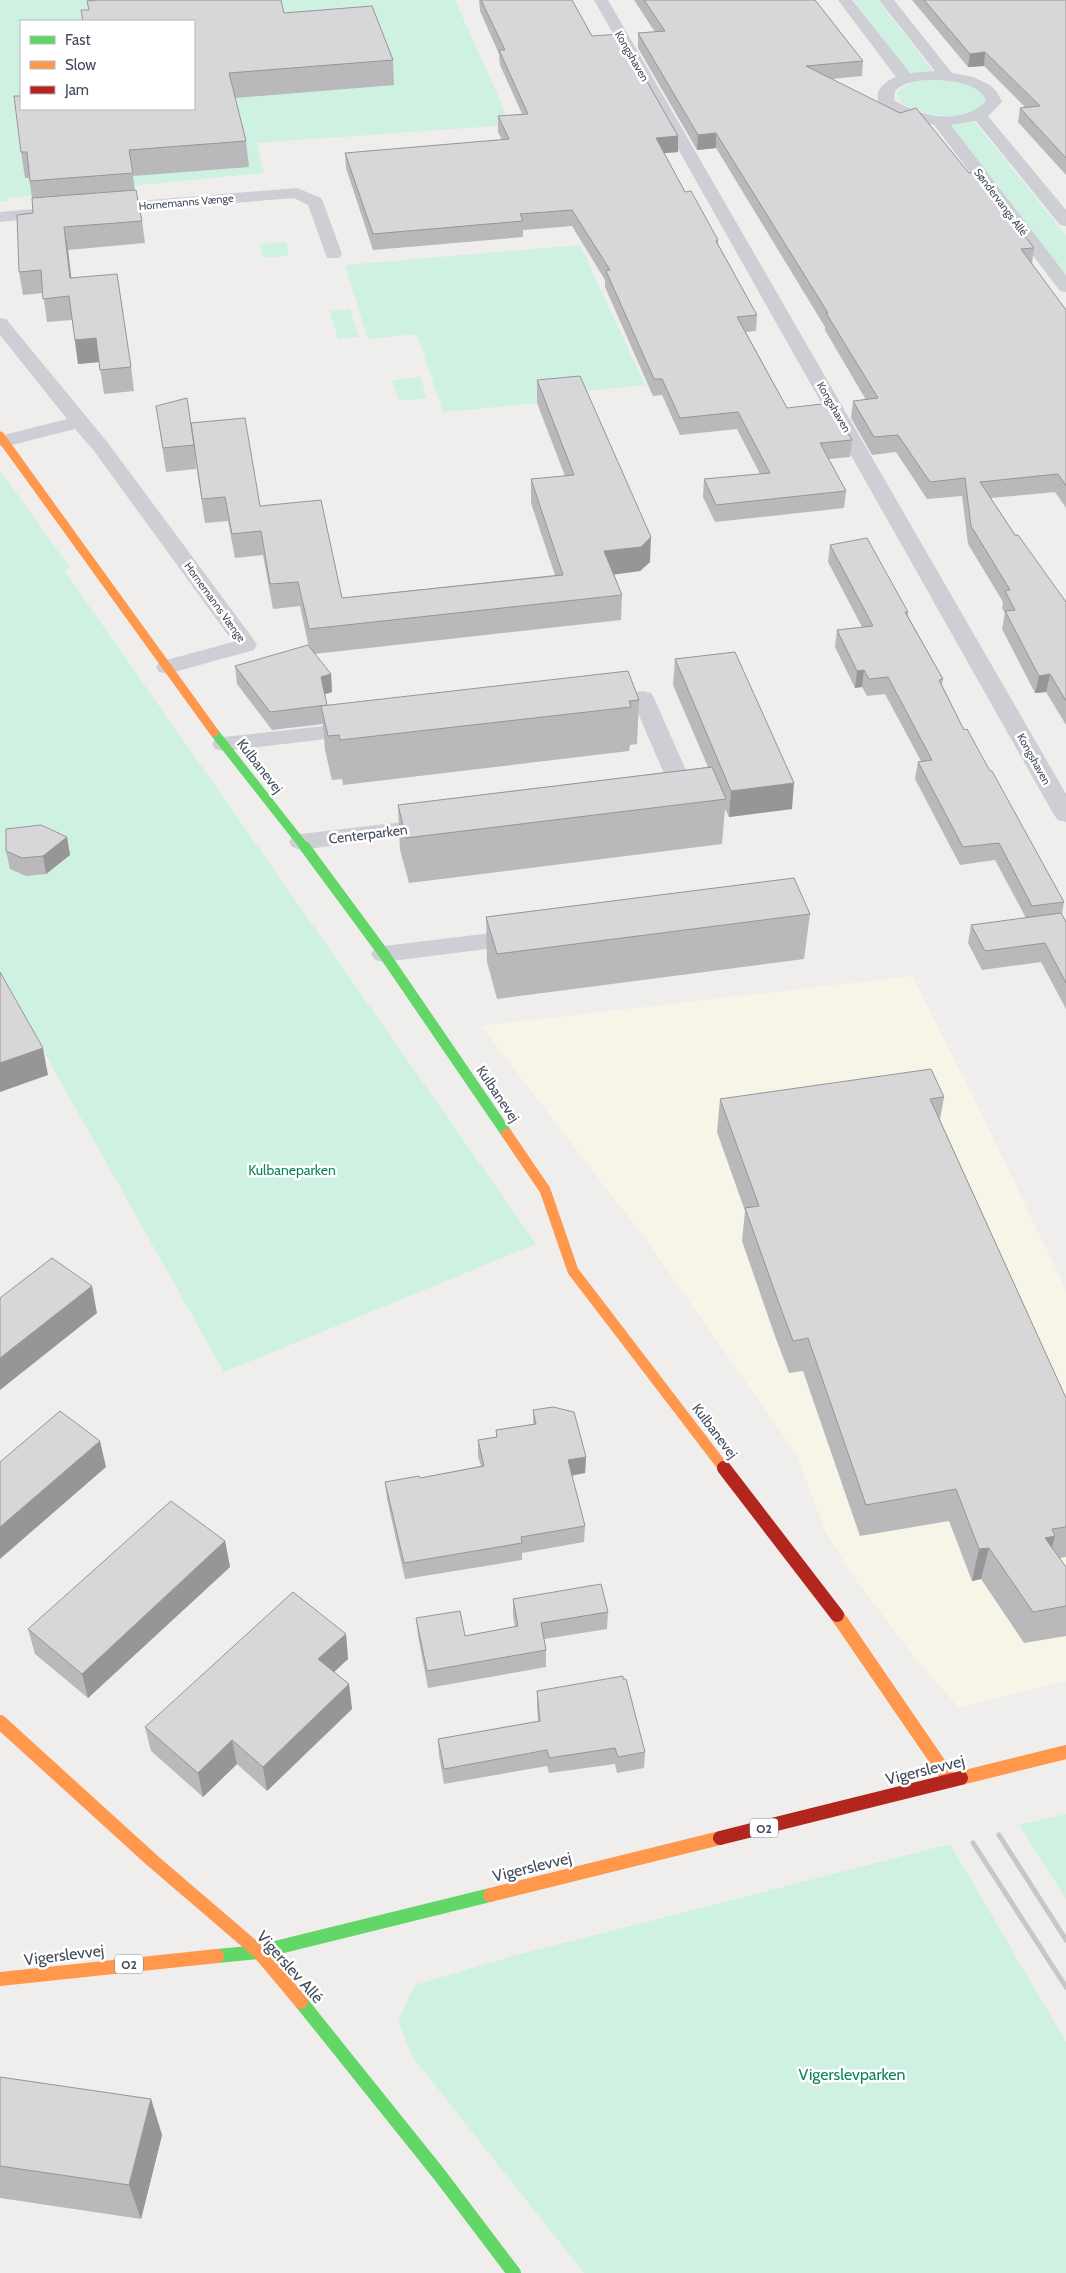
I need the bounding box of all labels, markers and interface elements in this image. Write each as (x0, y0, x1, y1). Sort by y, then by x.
legend (20, 20, 195, 110)
street label: Kongshaven (612, 28, 652, 84)
text: Fast (65, 31, 90, 49)
text: Slow (65, 56, 96, 74)
text: Jam (64, 81, 89, 99)
street label: Søndervangs Allé (971, 166, 1031, 239)
street label: Hornemanns Vænge (138, 191, 234, 213)
street label: Kongshaven (814, 379, 854, 435)
street label: Hornemanns Vænge (181, 559, 249, 645)
street label: Kongshaven (1014, 731, 1054, 787)
street label: Kulbanevej (233, 735, 287, 797)
street label: Centerparken (327, 820, 409, 848)
street label: Kulbanevej (472, 1062, 524, 1126)
park label: Kulbaneparken (248, 1161, 336, 1179)
street label: Kulbanevej (688, 1400, 742, 1462)
street label: Vigerslevvej (884, 1751, 966, 1789)
road number: O2 (750, 1819, 778, 1838)
street label: Vigerslevvej (491, 1848, 573, 1886)
street label: Vigerslev Allé (253, 1927, 327, 2007)
street label: Vigerslevvej (23, 1941, 105, 1969)
road number: O2 (115, 1955, 143, 1974)
park label: Vigerslevparken (799, 2065, 906, 2084)

